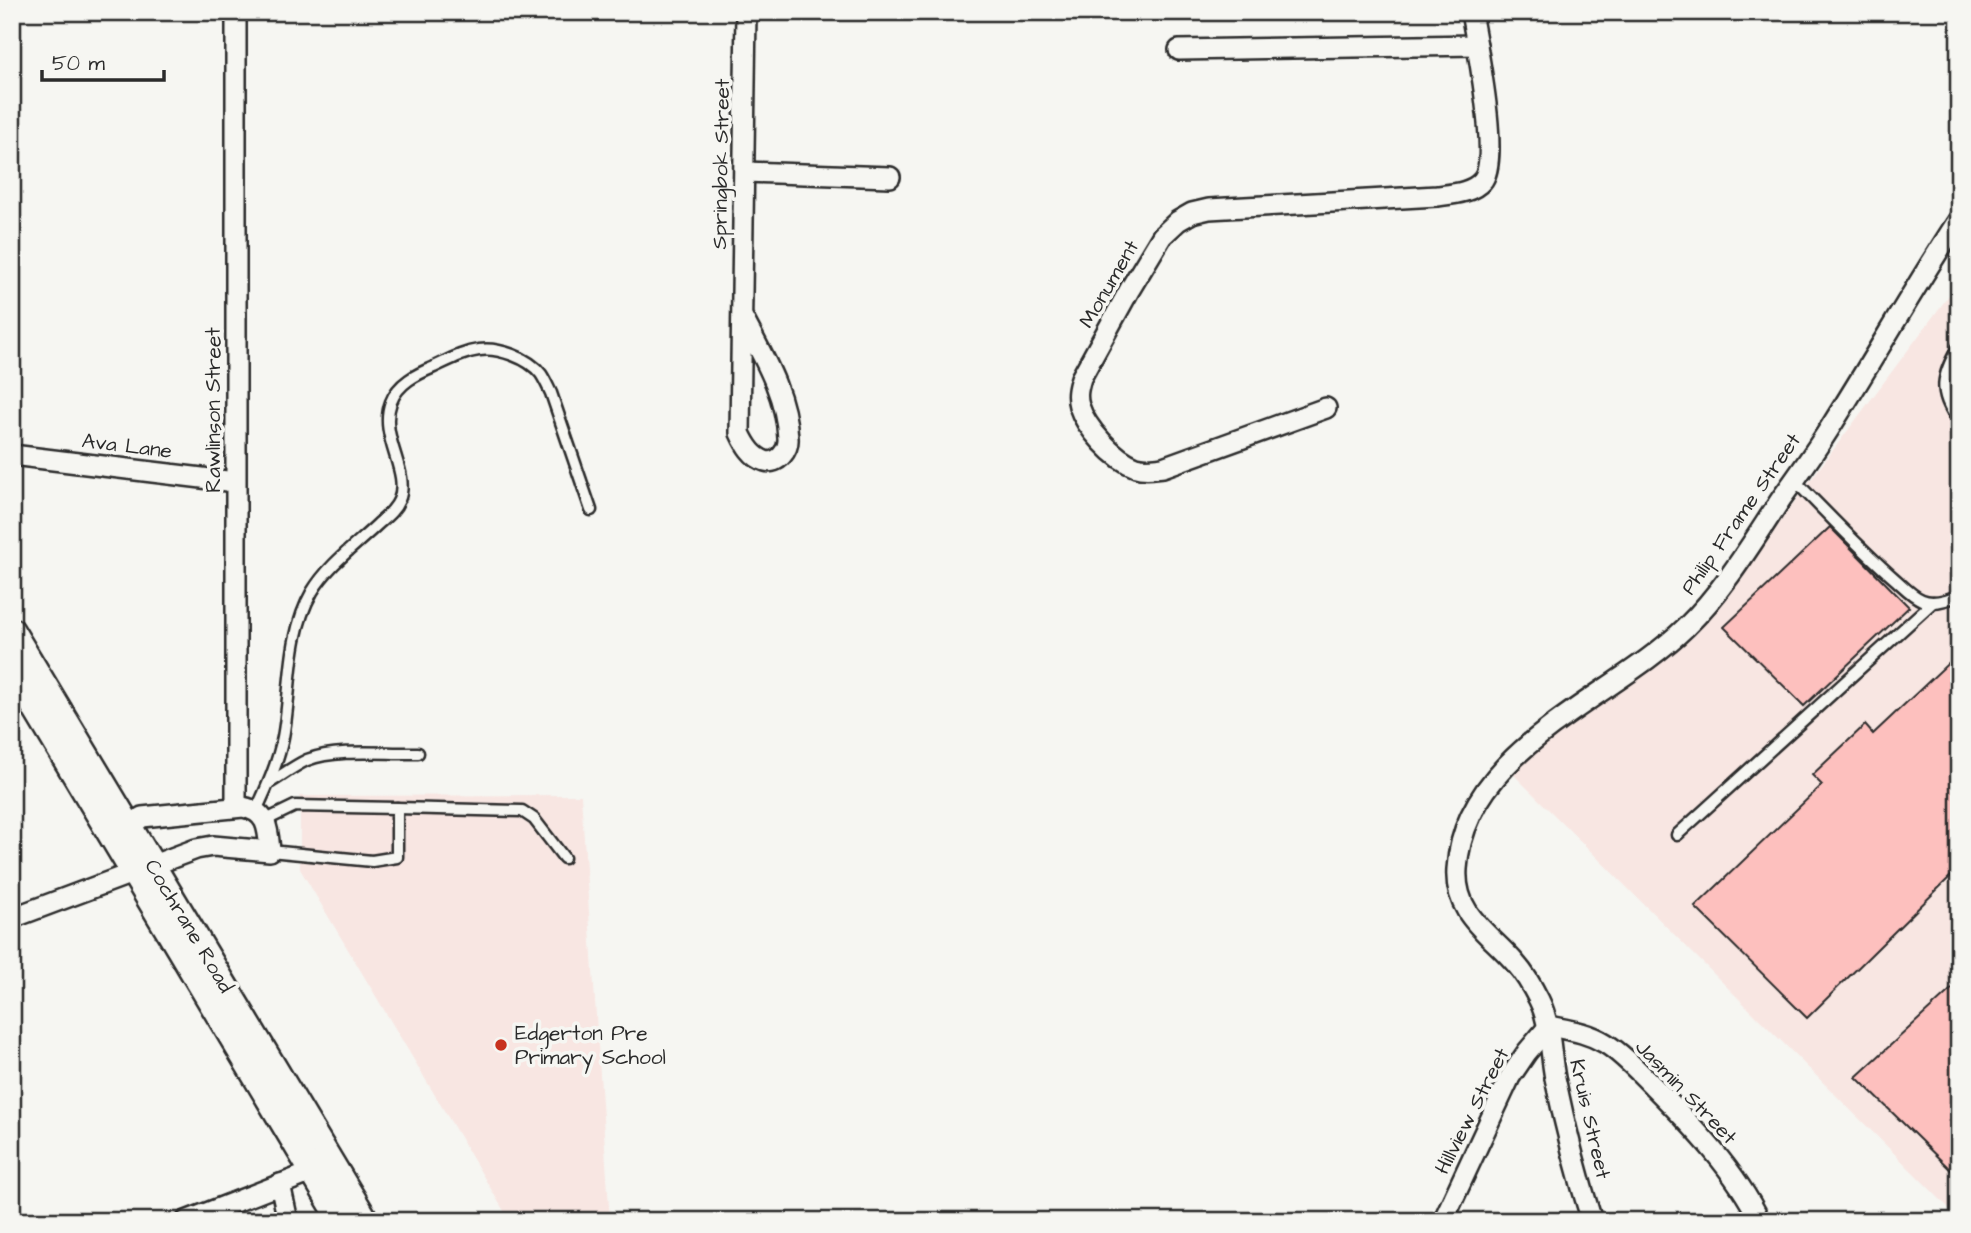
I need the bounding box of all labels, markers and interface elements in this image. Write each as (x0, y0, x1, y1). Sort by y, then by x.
scale bar (42, 38, 164, 82)
text: 50 m (52, 49, 106, 78)
street label: Springbok Street (705, 78, 739, 250)
street label: Monument (1072, 234, 1146, 333)
street label: Rawlinson Street (199, 327, 228, 493)
street label: Ava Lane (80, 426, 174, 466)
street label: Philip Frame Street (1674, 427, 1809, 601)
street label: Cochrane Road (138, 854, 240, 998)
place label: Edgerton Pre Primary School (515, 1019, 666, 1074)
street label: Jasmin Street (1628, 1033, 1744, 1151)
marker: Edgerton Pre Primary School (493, 1037, 509, 1053)
street label: Hillview Street (1428, 1042, 1516, 1179)
street label: Kruis Street (1562, 1056, 1618, 1182)

